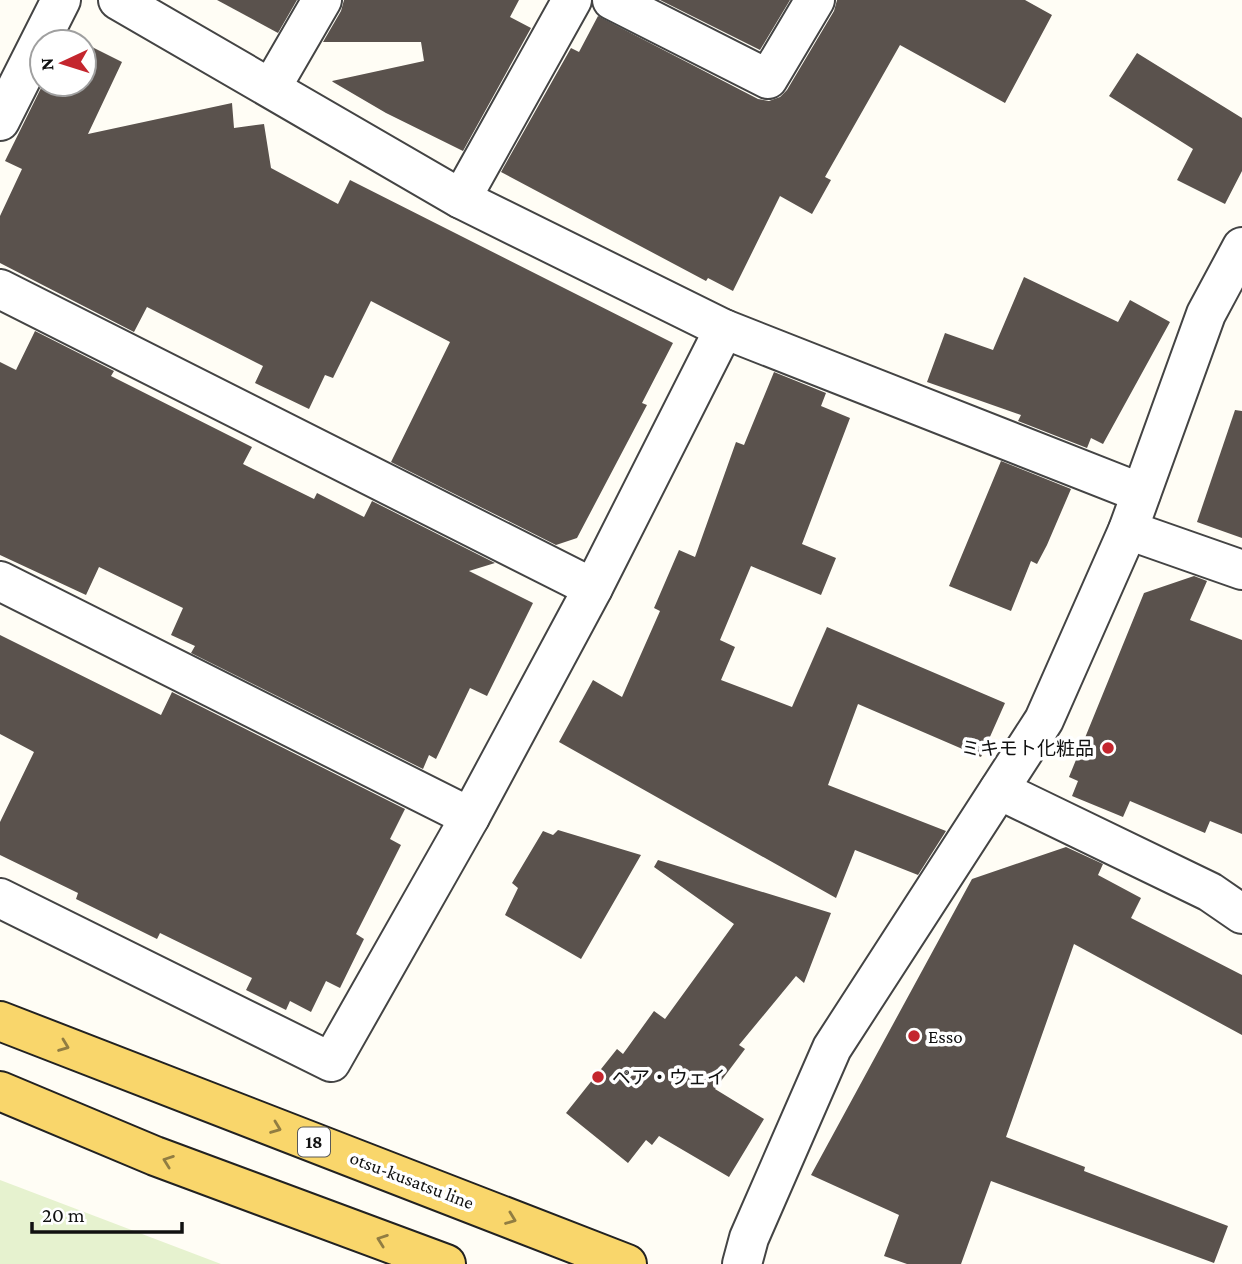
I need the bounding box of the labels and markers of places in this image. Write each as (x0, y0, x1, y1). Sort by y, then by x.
place label: ミキモト化粧品 (961, 738, 1094, 759)
marker: ミキモト化粧品 (1100, 740, 1116, 756)
place label: Esso (928, 1026, 963, 1047)
marker: Esso (906, 1028, 922, 1044)
place label: ペア・ウェイ (612, 1067, 726, 1088)
marker: ペア・ウェイ (590, 1069, 606, 1085)

